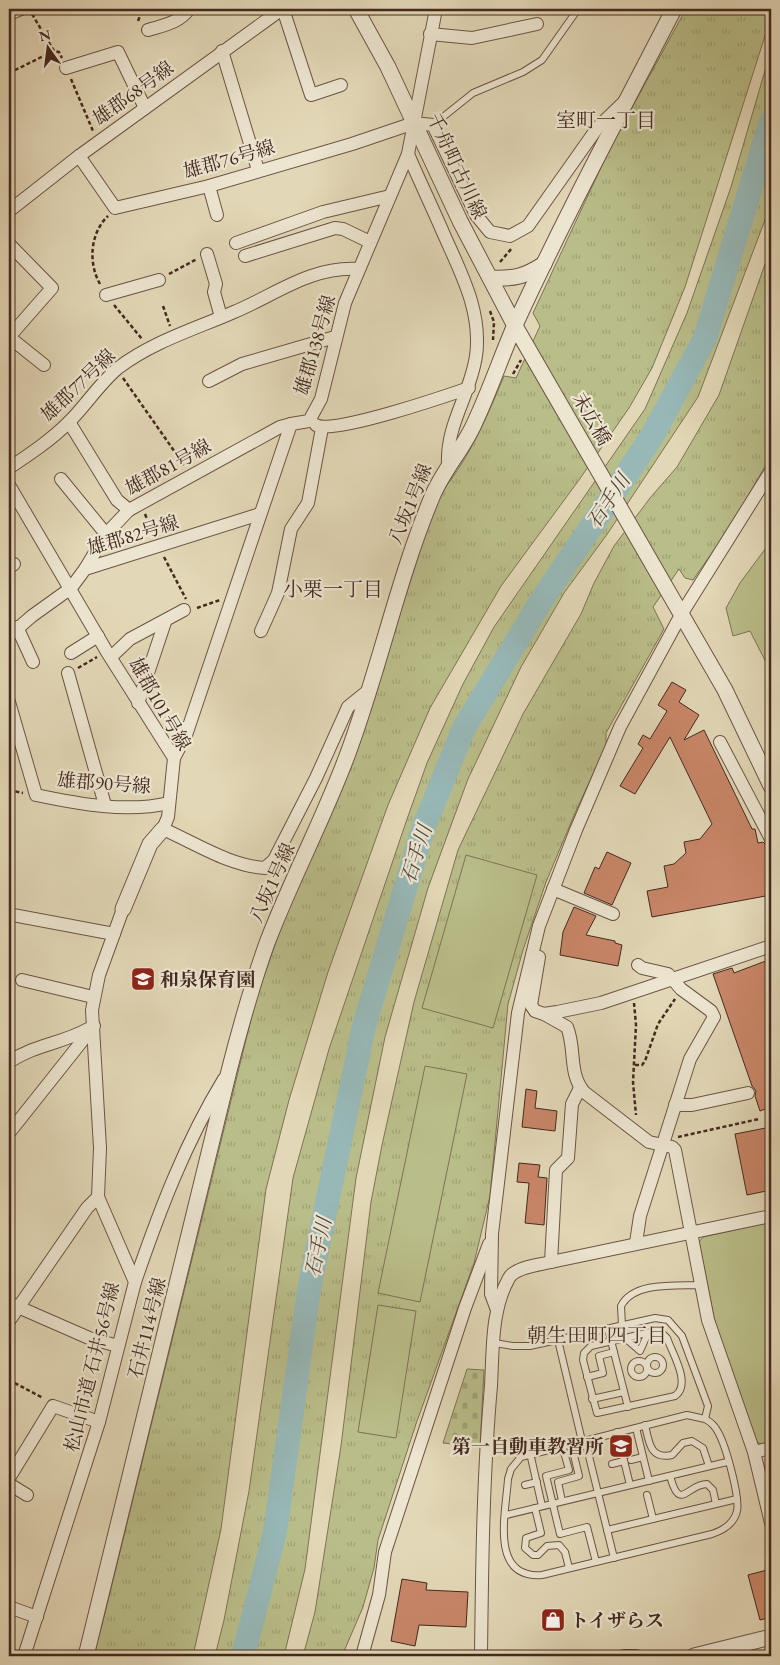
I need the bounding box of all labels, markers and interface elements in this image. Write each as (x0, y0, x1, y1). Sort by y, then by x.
north arrow (22, 22, 72, 72)
text: N (37, 25, 53, 45)
street label: 雄郡68号線 (88, 55, 178, 131)
district label: 室町一丁目 (556, 107, 656, 133)
street label: 千舟町古川線 (422, 109, 492, 223)
street label: 雄郡76号線 (180, 134, 278, 184)
street label: 雄郡138号線 (289, 292, 341, 398)
street label: 雄郡77号線 (35, 343, 121, 427)
street label: 末広橋 (567, 388, 617, 450)
street label: 雄郡81号線 (121, 433, 215, 501)
street label: 八坂1号線 (382, 460, 438, 548)
water label: 石手川 (580, 467, 637, 533)
street label: 雄郡82号線 (84, 509, 182, 561)
district label: 小栗一丁目 (283, 576, 383, 602)
street label: 雄郡101号線 (123, 653, 197, 755)
street label: 雄郡90号線 (56, 767, 152, 799)
water label: 石手川 (394, 820, 438, 887)
street label: 八坂1号線 (243, 839, 301, 927)
school or university icon: 和泉保育園 (130, 966, 156, 992)
place label: 和泉保育園 (160, 967, 255, 992)
water label: 石手川 (299, 1213, 337, 1279)
street label: 石井114号線 (122, 1275, 172, 1381)
street label: 松山市道 石井56号線 (59, 1280, 125, 1454)
district label: 朝生田町四丁目 (527, 1322, 667, 1348)
school or university icon: 第一自動車教習所 (608, 1433, 634, 1459)
place label: 第一自動車教習所 (452, 1434, 604, 1459)
shop icon: トイザらス (540, 1607, 566, 1633)
place label: トイザらス (570, 1608, 664, 1633)

